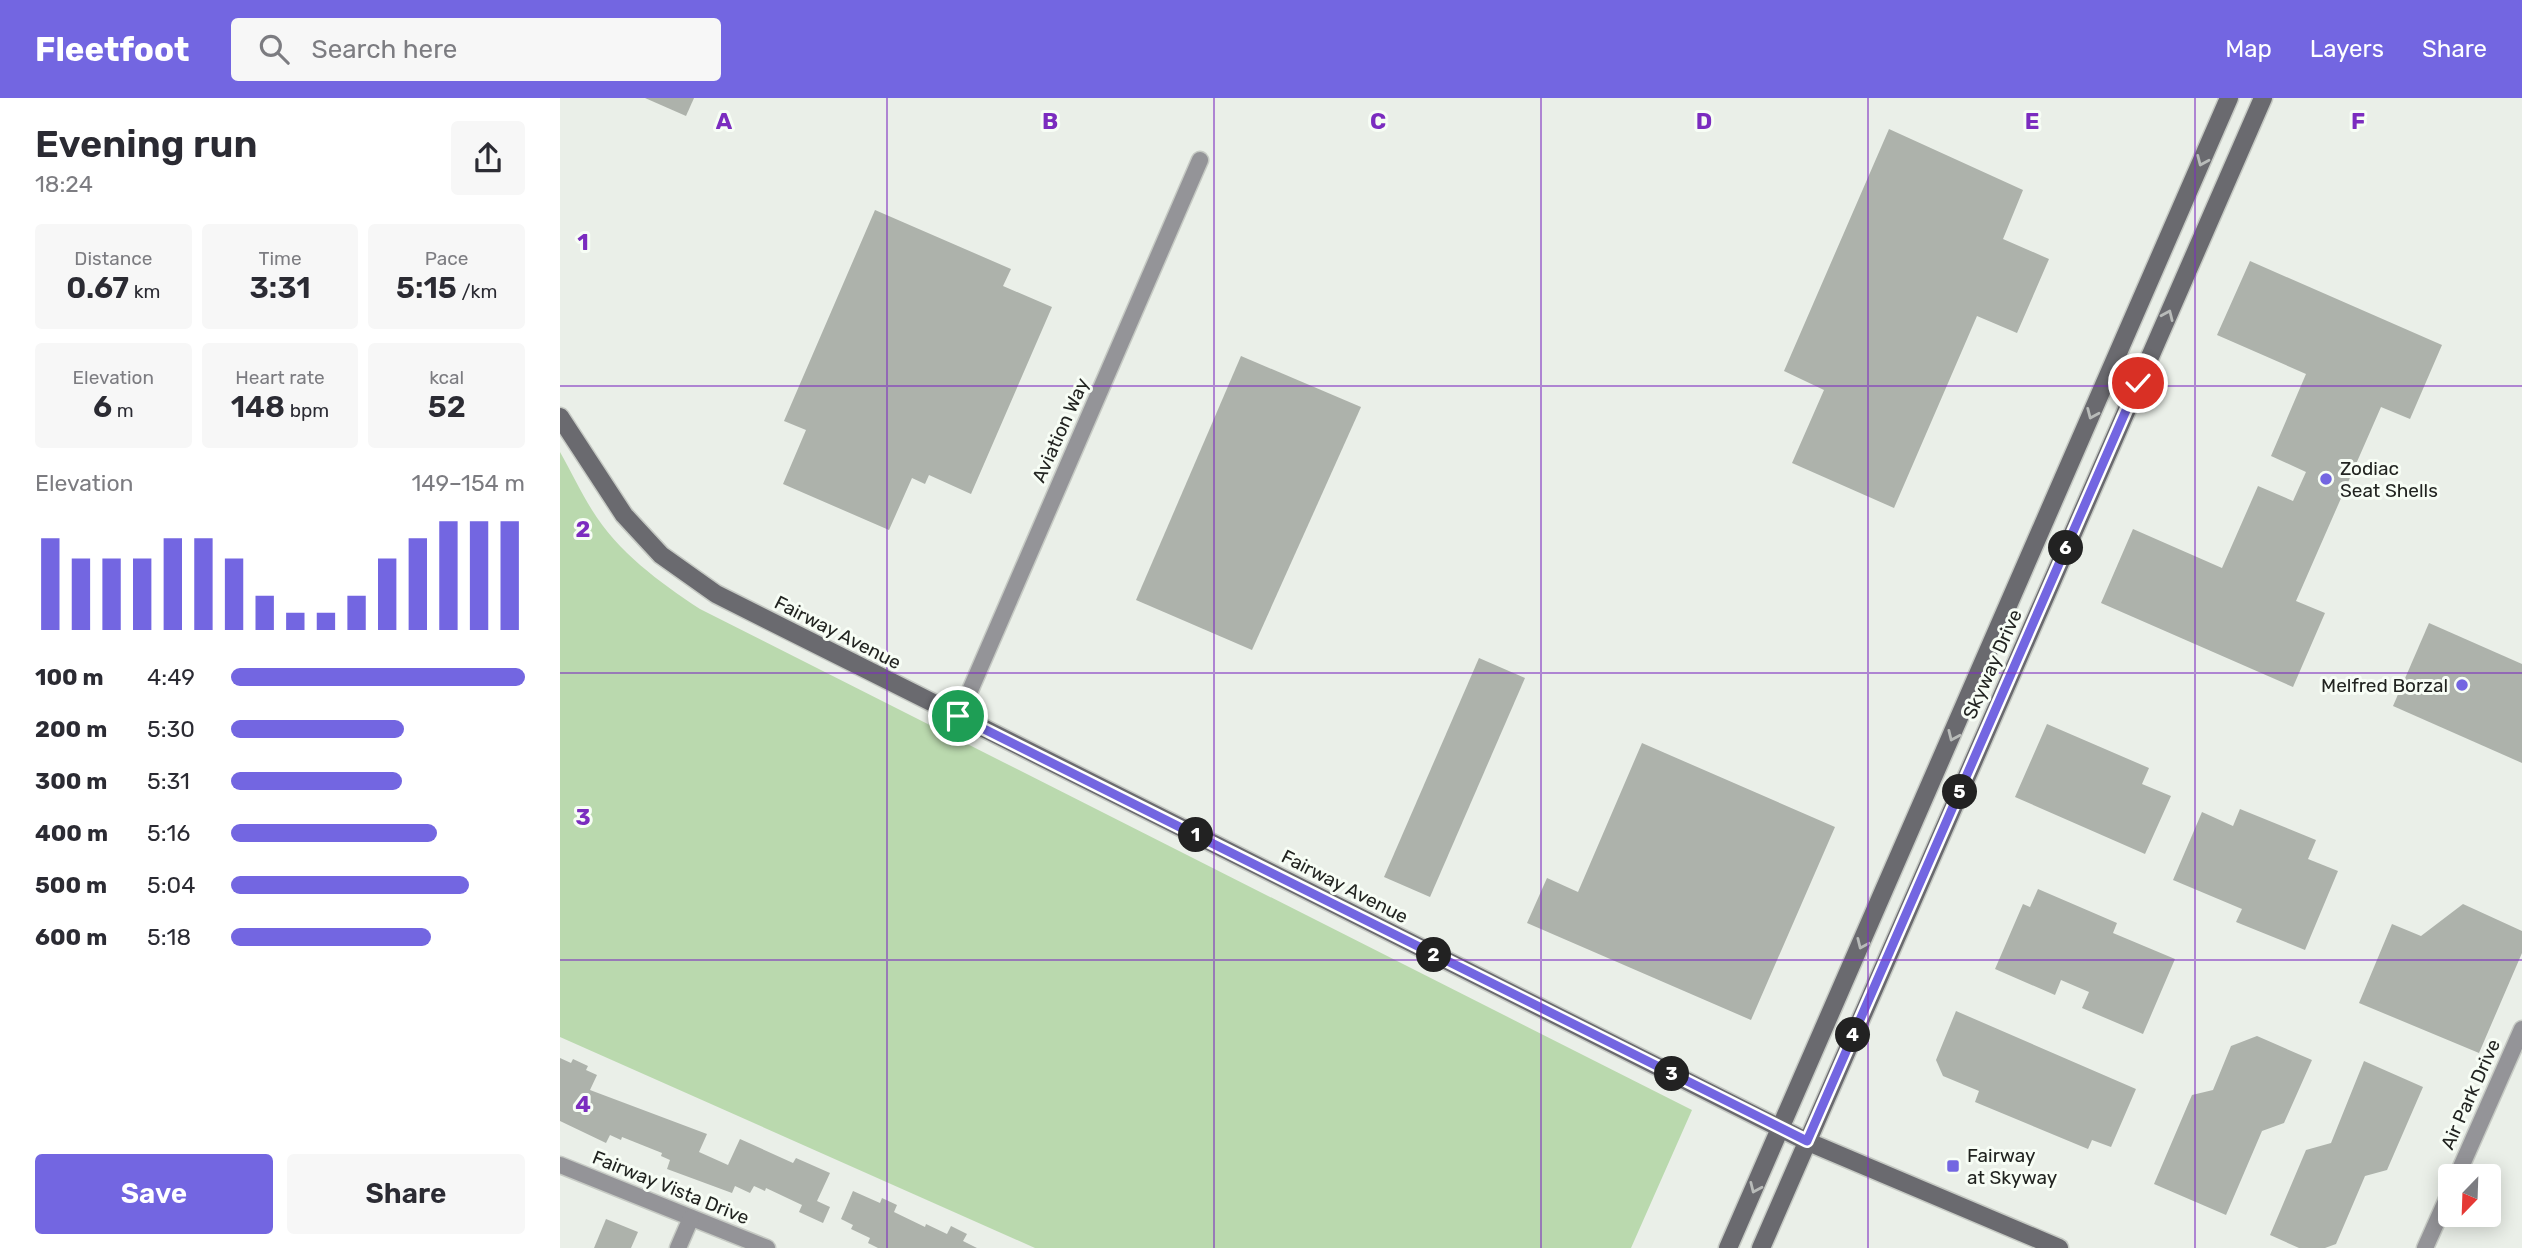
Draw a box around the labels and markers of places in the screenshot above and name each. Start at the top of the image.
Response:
pin [2108,353,2168,413]
place label: Zodiac Seat Shells [2340,457,2438,502]
marker: Zodiac Seat Shells [2318,471,2334,487]
pin: 6 [2048,531,2084,566]
place label: Melfred Borzal [2321,674,2448,697]
marker: Melfred Borzal [2454,677,2470,693]
pin [928,686,988,746]
pin: 5 [1942,774,1978,810]
pin: 1 [1178,818,1214,852]
pin: 2 [1416,938,1452,972]
pin: 4 [1836,1018,1870,1052]
pin: 3 [1654,1056,1690,1091]
place label: Fairway at Skyway [1967,1144,2057,1189]
marker: Fairway at Skyway [1945,1158,1961,1174]

